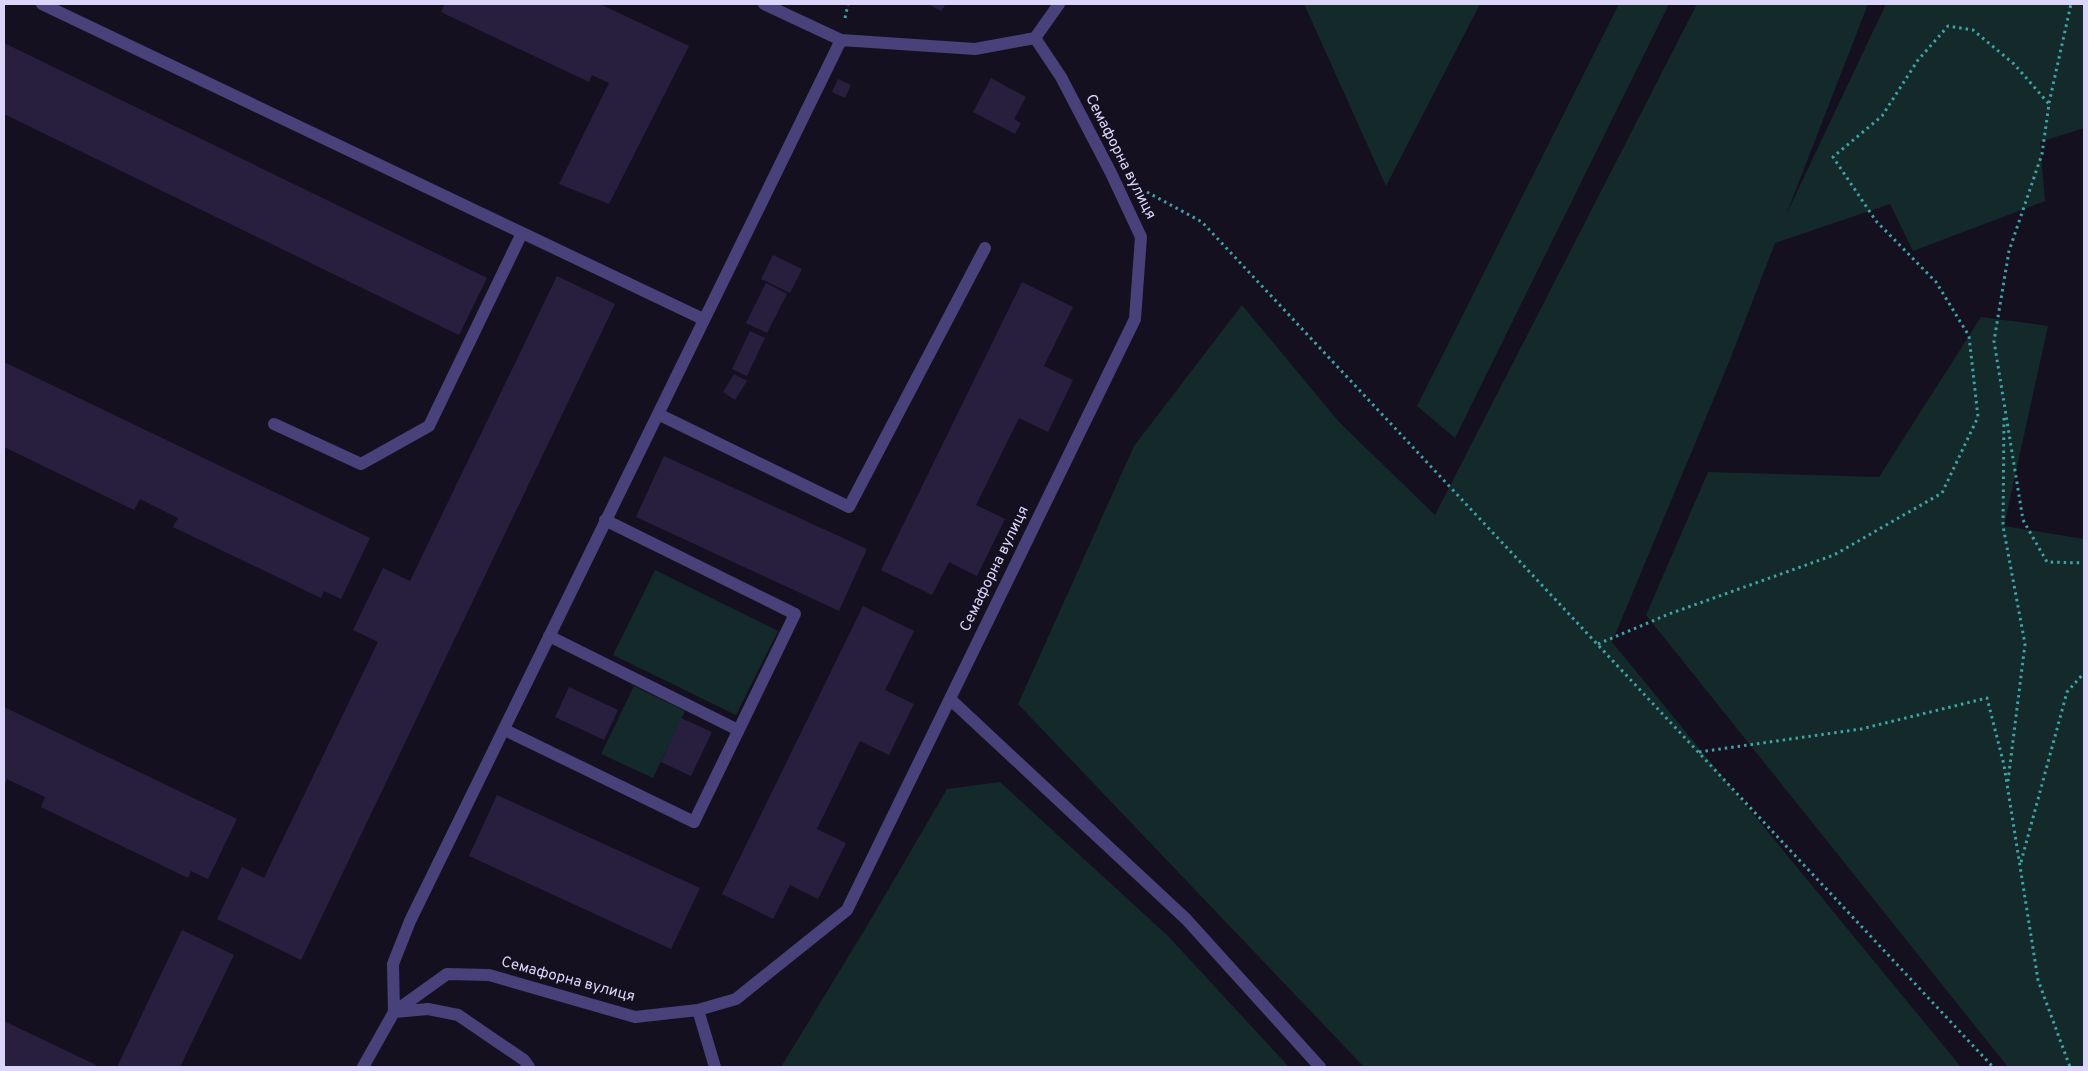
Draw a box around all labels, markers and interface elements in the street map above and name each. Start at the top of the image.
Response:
street label: Семафорна вулиця [1080,91,1160,223]
street label: Семафорна вулиця [956,503,1034,635]
street label: Семафорна вулиця [499,953,637,1007]

